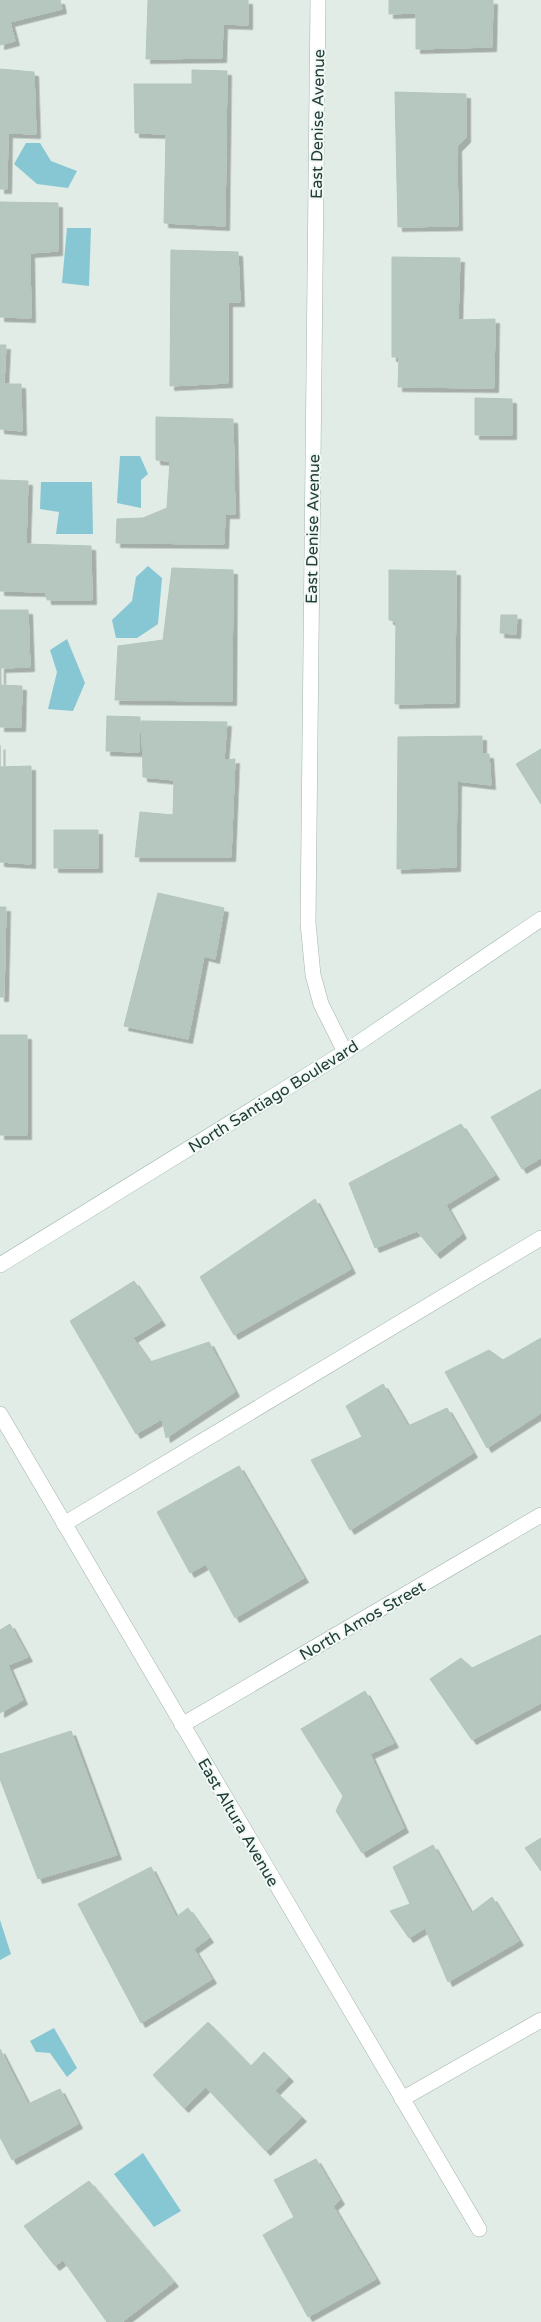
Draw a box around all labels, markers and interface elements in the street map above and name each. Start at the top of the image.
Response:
street label: East Denise Avenue [307,49,329,199]
street label: East Denise Avenue [302,454,324,604]
street label: North Santiago Boulevard [185,1036,362,1157]
street label: North Amos Street [296,1577,429,1665]
street label: East Altura Avenue [193,1755,283,1890]

